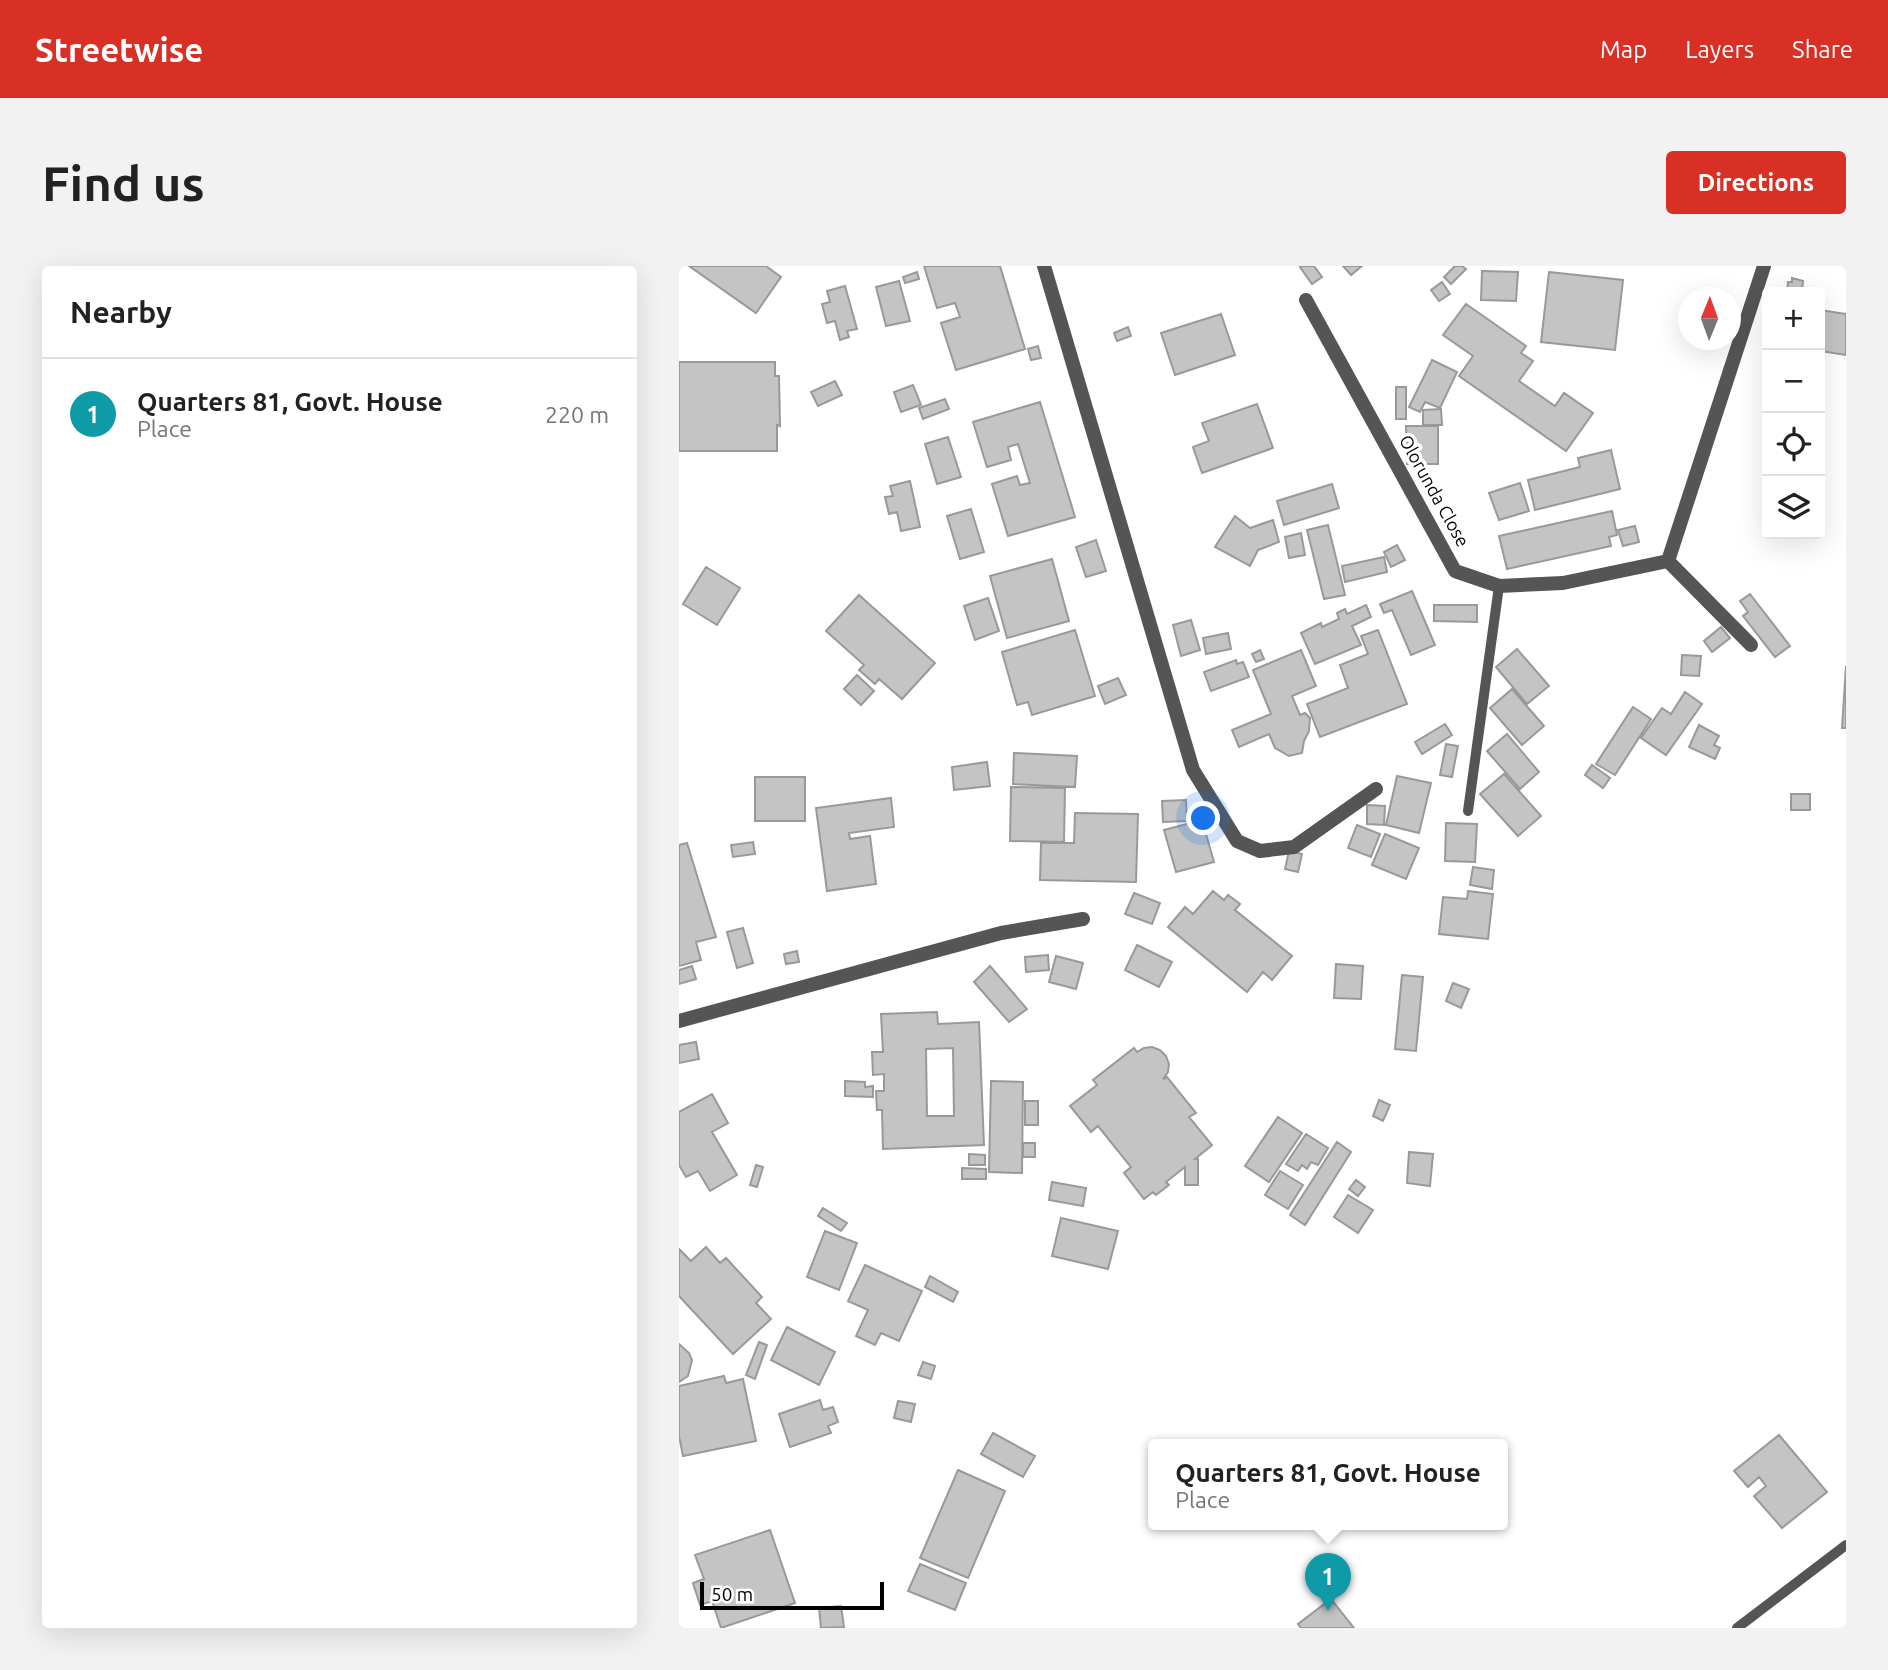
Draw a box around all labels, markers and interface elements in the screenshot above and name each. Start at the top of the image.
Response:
text: Streetwise [35,31,203,68]
text: Map [1600,36,1647,63]
text: Layers [1685,36,1754,63]
text: Share [1792,36,1853,63]
button: Directions [1666,151,1846,214]
text: Find us [42,155,205,210]
north arrow [1678,287,1741,350]
map controls [1762,287,1825,539]
button: + [1762,287,1825,350]
text: Nearby [70,295,172,329]
button: − [1762,350,1825,413]
text: Quarters 81, Govt. House [137,387,443,416]
text: 1 [87,402,99,427]
text: 220 m [545,402,609,427]
button: locate [1762,413,1825,476]
text: Place [137,416,192,441]
street label: Olorunda Close [1396,431,1474,550]
button: layers [1762,476,1825,539]
your location [1186,801,1220,835]
popup [1148,1439,1508,1530]
text: Quarters 81, Govt. House [1175,1458,1481,1487]
text: Place [1175,1487,1230,1512]
pin: 1 [1305,1553,1351,1611]
scale bar [700,1579,884,1611]
text: 50 m [711,1583,753,1605]

